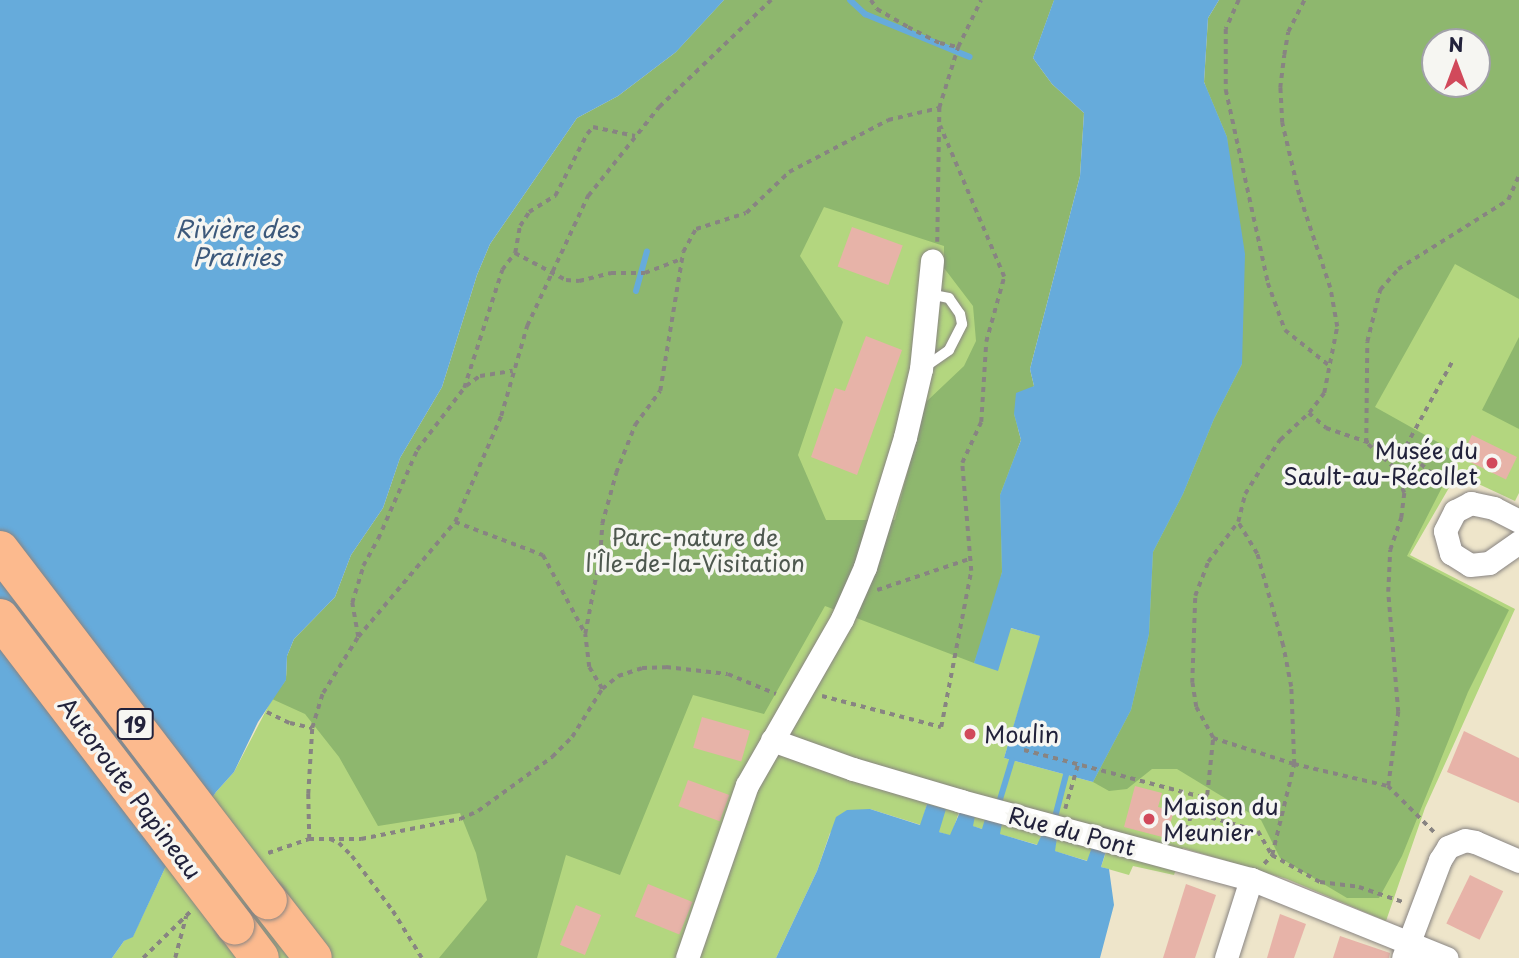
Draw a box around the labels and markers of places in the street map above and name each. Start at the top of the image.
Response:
place label: Musée du Sault-au-Récollet [1284,436,1478,490]
marker: Musée du Sault-au-Récollet [1484,455,1500,471]
place label: Moulin [984,720,1059,748]
marker: Moulin [962,726,978,742]
place label: Maison du Meunier [1163,792,1277,846]
marker: Maison du Meunier [1141,811,1157,827]

